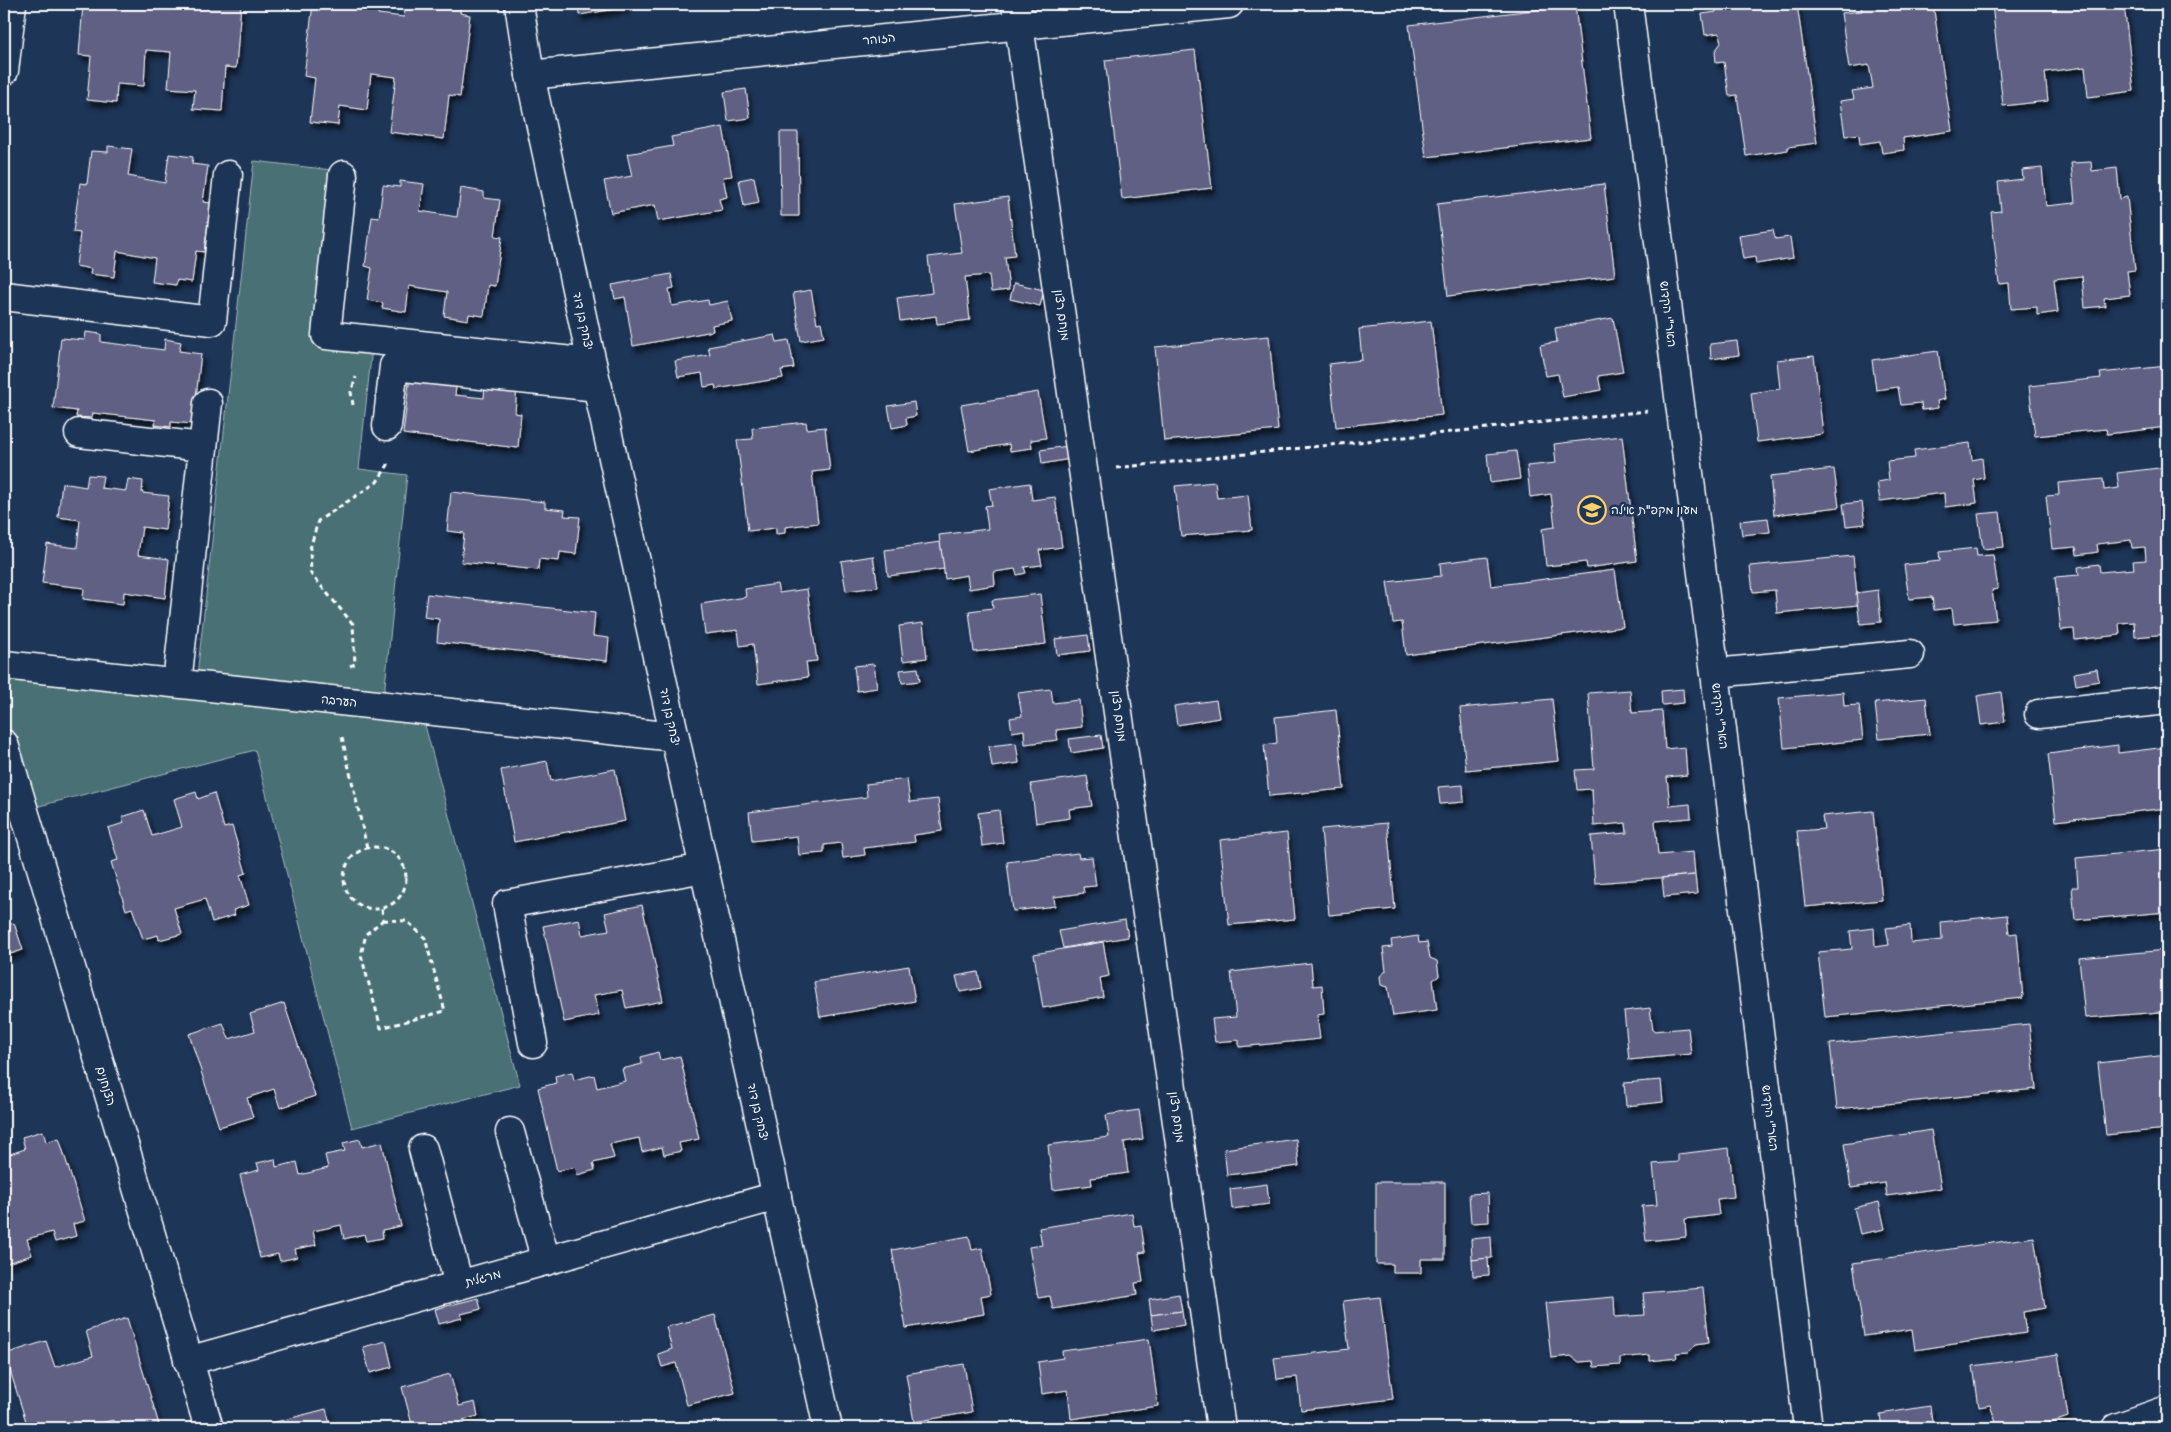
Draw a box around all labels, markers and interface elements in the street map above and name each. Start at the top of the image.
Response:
street label: הזוהר [862,30,896,49]
street label: האר"י הקדוש [1656,280,1679,348]
street label: מנחם רצון [1050,288,1073,342]
street label: יצחק בן דוד [569,291,596,351]
school or university icon: מעון מקפ"ת אילה [1577,495,1607,525]
place label: מעון מקפ"ת אילה [1611,503,1698,518]
street label: האר"י הקדוש [1708,682,1731,750]
street label: יצחק בן דוד [656,687,683,747]
street label: מנחם רצון [1107,689,1130,743]
street label: הערבה [320,692,358,711]
street label: הצנחנים [92,1065,119,1108]
street label: יצחק בן דוד [744,1082,771,1143]
street label: האר"י הקדוש [1758,1084,1781,1152]
street label: מנחם רצון [1165,1090,1188,1144]
street label: מרגלית [463,1267,503,1291]

